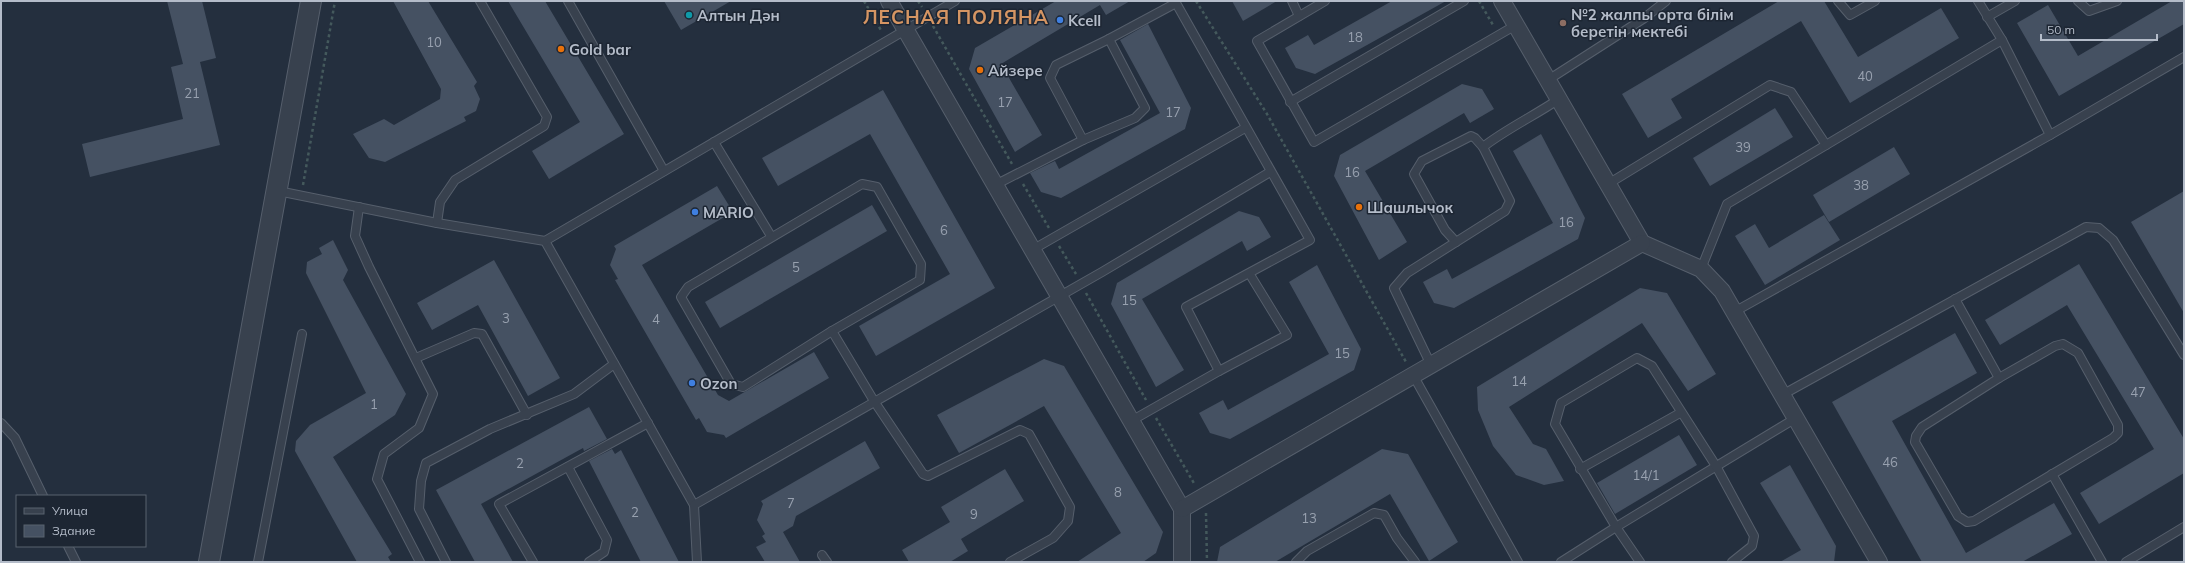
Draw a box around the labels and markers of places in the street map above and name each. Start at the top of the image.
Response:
place label: №2 жалпы орта білім беретін мектебі [1571,5,1734,41]
place label: Алтын Дән [697,6,780,25]
marker: Алтын Дән [684,10,694,20]
place label: Kcell [1068,11,1101,30]
marker: Kcell [1055,15,1065,25]
marker: №2 жалпы орта білім беретін мектебі [1558,18,1568,28]
place label: Gold bar [569,40,631,59]
marker: Gold bar [556,44,566,54]
place label: Айзере [988,61,1043,80]
marker: Айзере [975,65,985,75]
place label: Шашлычок [1367,198,1454,217]
marker: Шашлычок [1354,202,1364,212]
place label: MARIO [703,203,754,222]
marker: MARIO [690,207,700,217]
place label: Ozon [700,374,737,393]
marker: Ozon [687,378,697,388]

